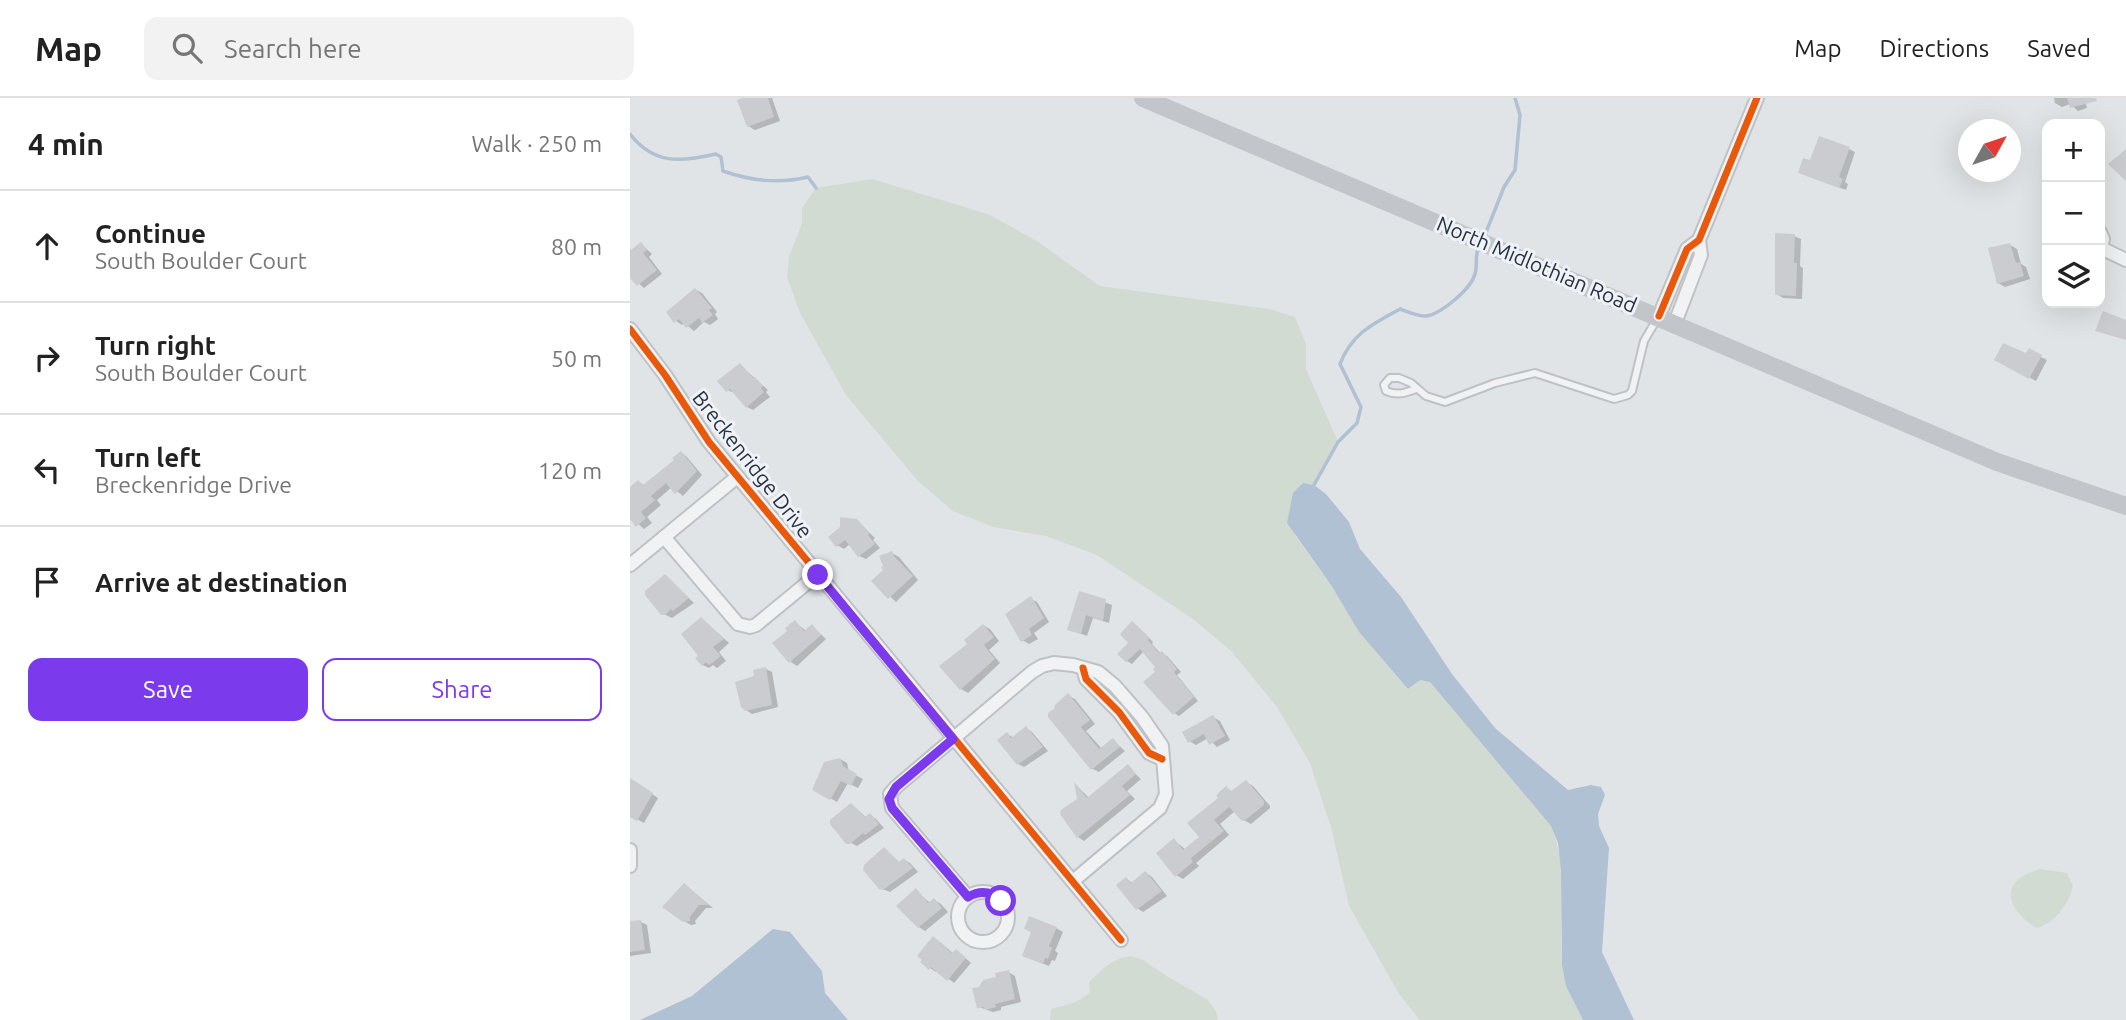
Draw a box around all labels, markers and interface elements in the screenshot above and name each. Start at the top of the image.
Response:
search box [144,17,634,80]
icon: search [168,29,206,67]
text: Map [35,30,102,67]
text: Search here [224,34,362,63]
text: Map [1794,35,1841,62]
text: Directions [1879,35,1989,62]
text: Saved [2027,35,2091,62]
north arrow [1958,119,2021,182]
map controls [2042,119,2105,308]
button: + [2042,119,2105,182]
text: 4 min [28,127,104,161]
text: Walk · 250 m [471,131,602,156]
button: − [2042,182,2105,245]
street label: North Midlothian Road [1433,211,1641,317]
text: Continue [95,219,206,248]
icon: ahead [28,227,66,265]
text: 80 m [551,234,602,259]
button: layers [2042,245,2105,308]
text: South Boulder Court [95,248,307,273]
text: Turn right [95,331,216,360]
icon: right [28,339,66,377]
text: 50 m [551,346,602,371]
text: South Boulder Court [95,360,307,385]
street label: Breckenridge Drive [688,386,818,542]
text: Turn left [95,443,201,472]
icon: left [28,451,66,489]
text: 120 m [538,458,602,483]
text: Breckenridge Drive [95,472,292,497]
route end [802,559,833,590]
icon: arrive [28,563,66,601]
text: Arrive at destination [95,568,348,597]
button: Save [28,658,308,721]
button: Share [322,658,602,721]
route start [985,885,1016,916]

